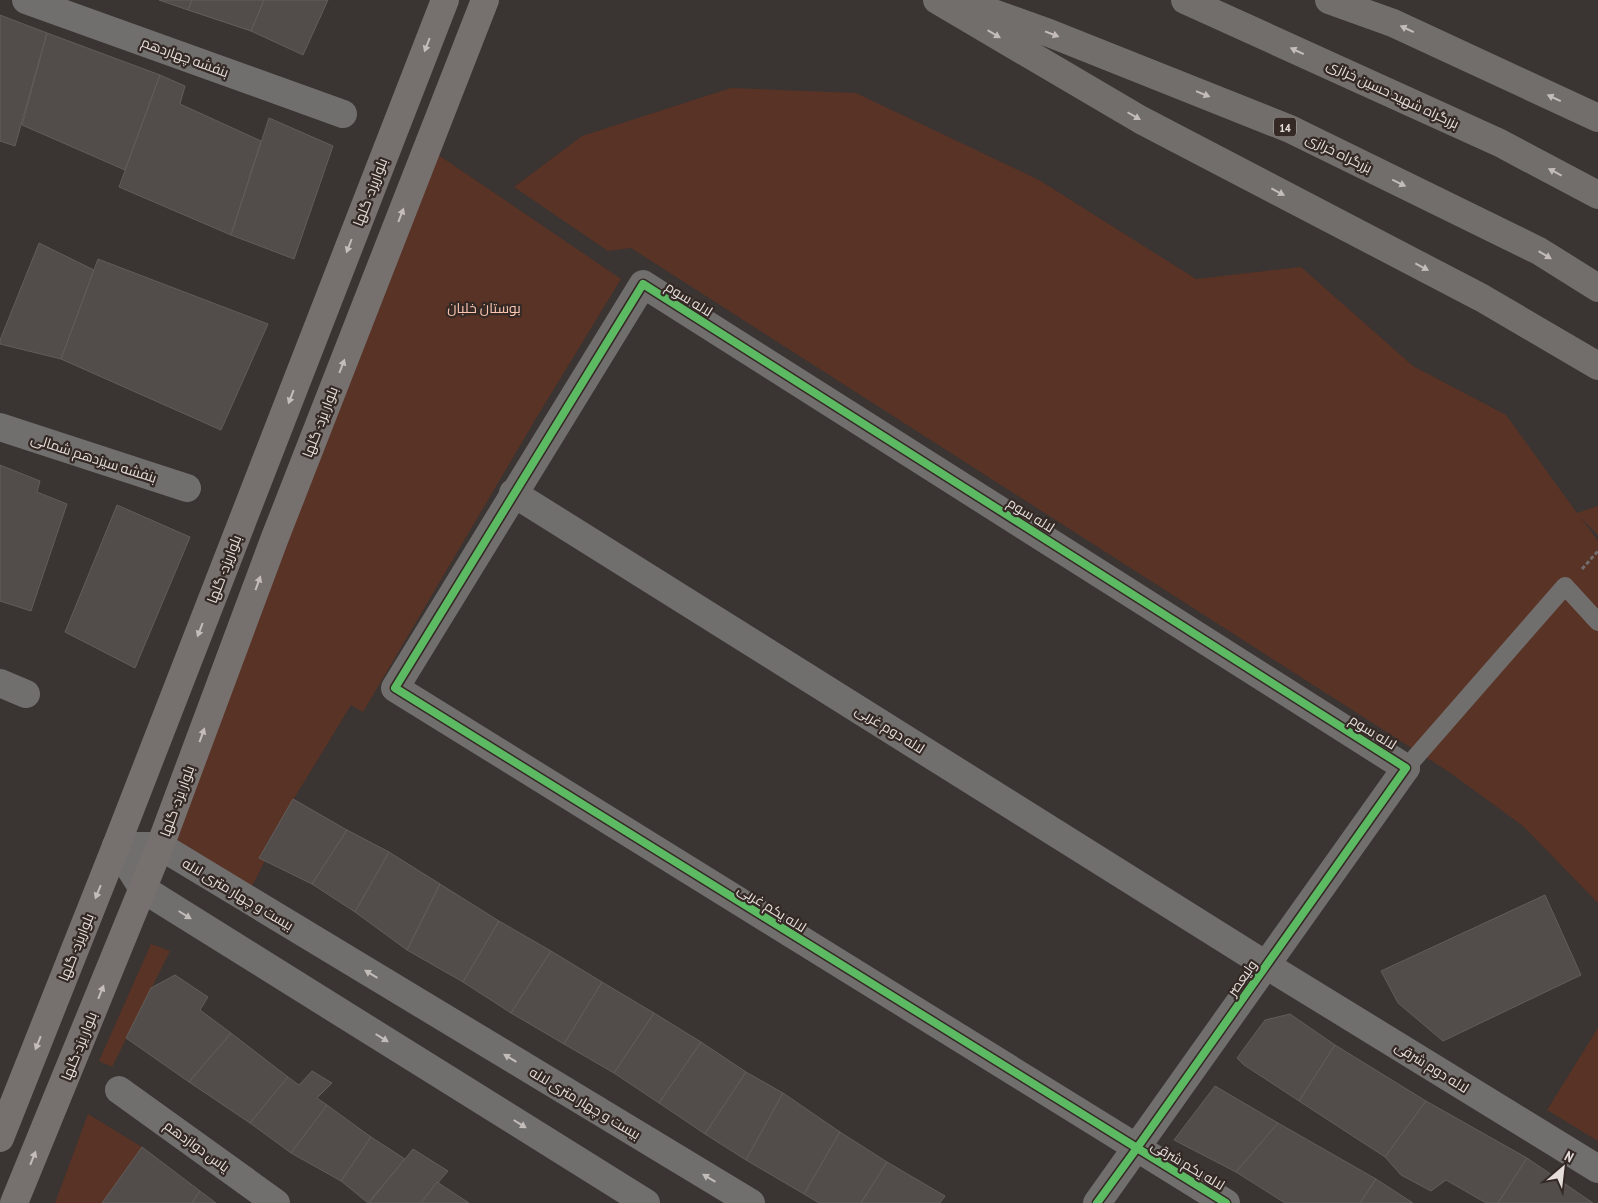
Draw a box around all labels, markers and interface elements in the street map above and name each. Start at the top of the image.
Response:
one-way arrow [1400,25,1414,33]
one-way arrow [988,29,1001,38]
one-way arrow [1045,31,1060,38]
street label: بنفشه چهاردهم [138,33,231,82]
one-way arrow [423,38,431,53]
one-way arrow [1290,46,1304,54]
street label: بزرگراه شهید حسین خرازی [1324,55,1462,133]
one-way arrow [1196,91,1210,99]
one-way arrow [1547,94,1561,102]
one-way arrow [1128,112,1141,121]
road number: 14 [1274,118,1296,136]
street label: بزرگراه خرازی [1303,129,1375,177]
street label: بلواریزد- گلها [349,155,391,229]
one-way arrow [1548,168,1562,176]
one-way arrow [1392,179,1406,187]
one-way arrow [1271,188,1286,196]
one-way arrow [398,207,405,222]
one-way arrow [345,239,353,253]
one-way arrow [1538,251,1551,260]
one-way arrow [1415,263,1430,271]
street label: لاله سوم [661,277,716,321]
park label: بوستان خلبان [447,299,521,317]
one-way arrow [338,358,346,373]
street label: بلوار یزد- گلها [298,384,342,460]
one-way arrow [286,390,294,404]
street label: بنفشه سیزدهم شمالی [28,429,159,488]
street label: لاله سوم [1003,493,1058,537]
street label: بلواریزد- گلها [203,532,245,606]
one-way arrow [255,575,262,590]
one-way arrow [196,623,204,638]
street label: لاله دوم غربی [851,701,928,758]
street label: لاله سوم [1345,710,1400,754]
one-way arrow [198,727,206,742]
street label: بلوار یزد- گلها [156,763,198,839]
street label: بیست و چهار متری لاله [179,854,297,935]
street label: لاله یکم غربی [734,880,810,937]
one-way arrow [94,884,101,899]
street label: بلواریزد- گلها [54,910,98,984]
one-way arrow [178,910,191,919]
street label: ولیعصر [1223,956,1261,1000]
one-way arrow [365,969,378,978]
one-way arrow [98,984,105,999]
street label: بلوار یزد-گلها [57,1009,101,1083]
one-way arrow [375,1033,389,1043]
one-way arrow [34,1035,41,1050]
street label: لاله دوم شرقی [1391,1037,1472,1098]
one-way arrow [504,1053,517,1062]
street label: بیست و چهار متری لاله [526,1063,644,1144]
street label: یاس دوازدهم [160,1116,234,1177]
one-way arrow [513,1119,526,1129]
street label: لاله یکم شرقی [1147,1136,1228,1195]
north arrow [1538,1143,1588,1193]
text: N [1562,1147,1577,1166]
one-way arrow [29,1151,37,1165]
one-way arrow [703,1173,716,1182]

